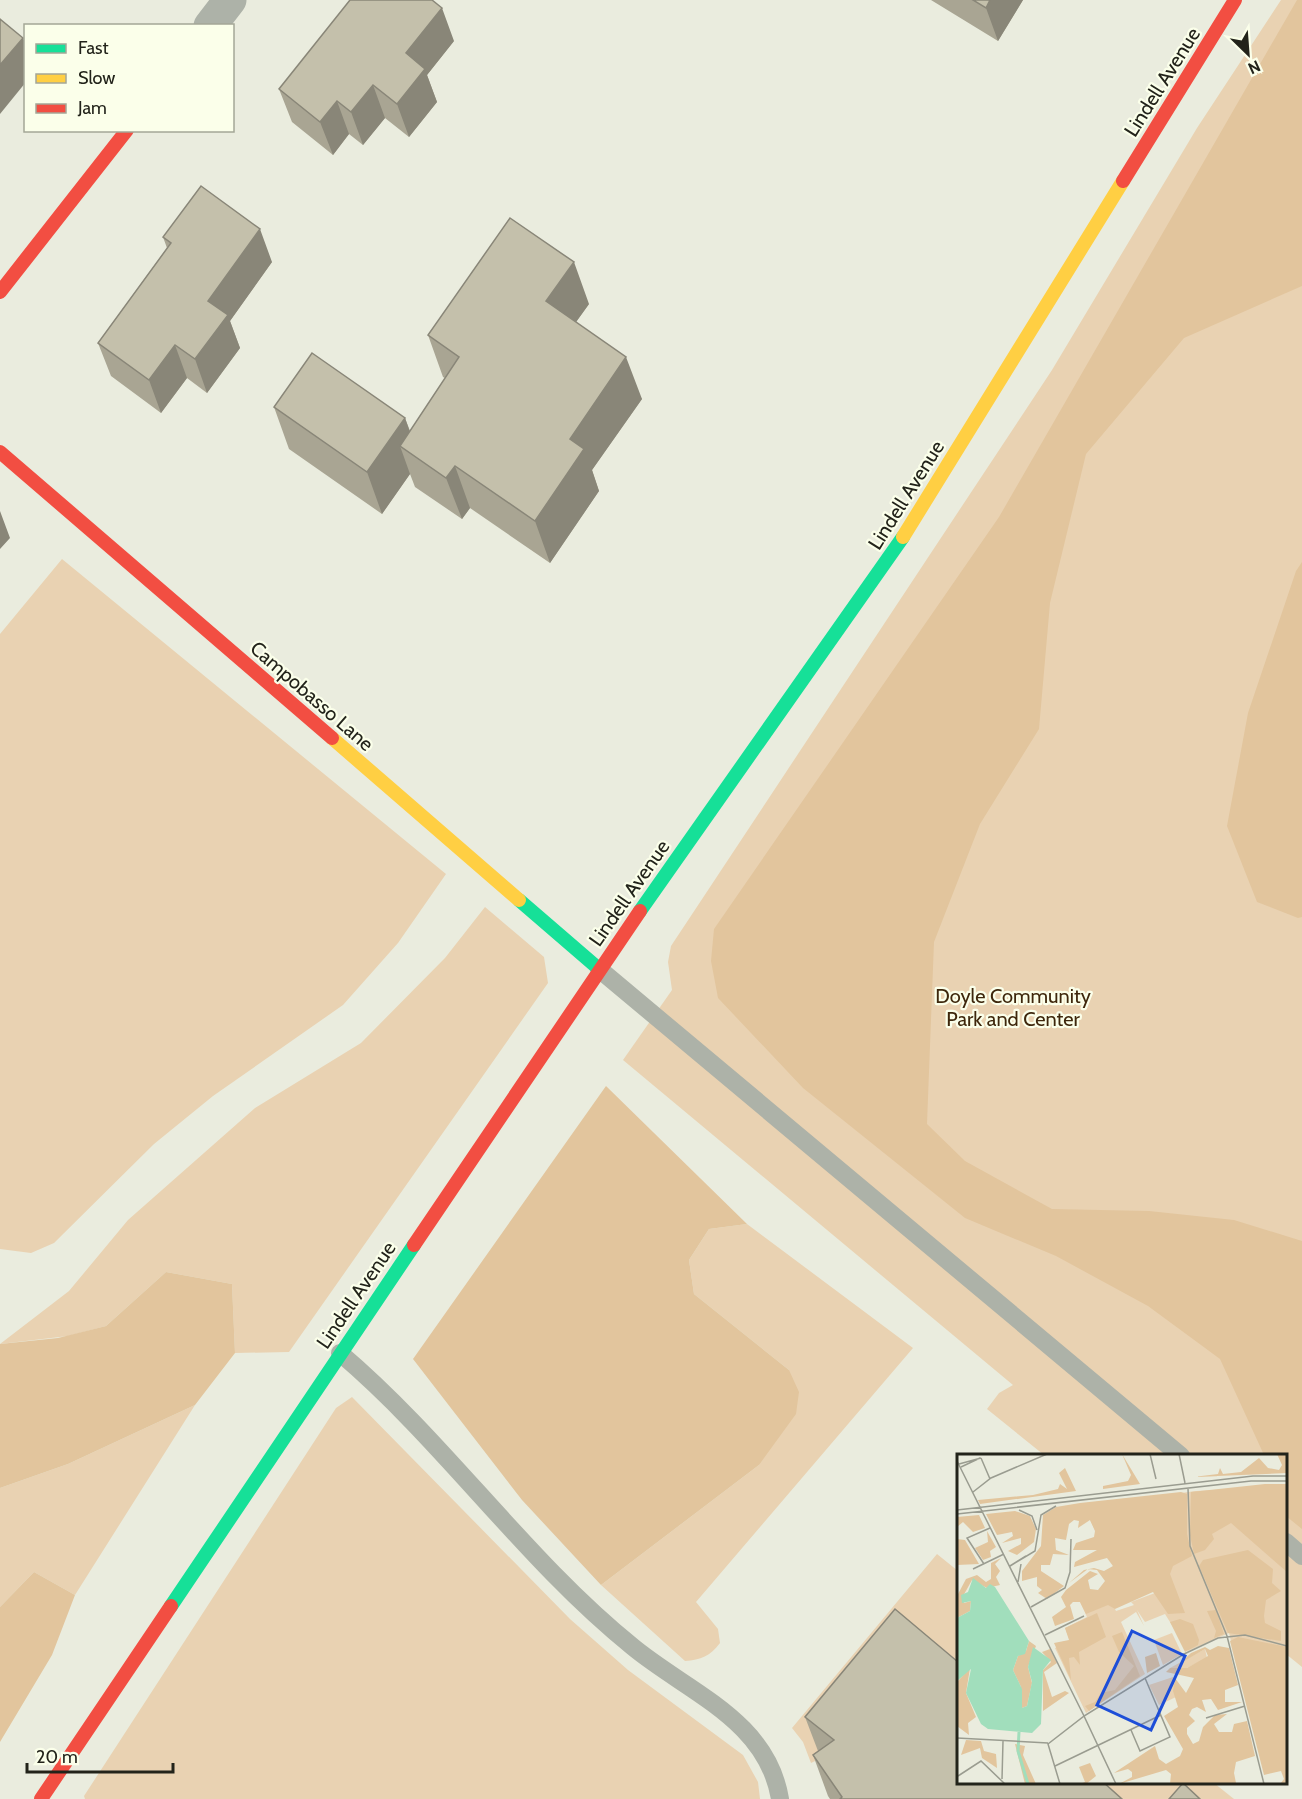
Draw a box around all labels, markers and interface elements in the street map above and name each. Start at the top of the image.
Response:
street label: Lindell Avenue [1119,23,1205,141]
legend [24,24,234,132]
north arrow [1218,24,1278,84]
text: Fast [78,37,109,59]
text: N [1245,56,1263,78]
text: Slow [78,67,115,89]
text: Jam [77,97,107,119]
street label: Lindell Avenue [863,436,949,554]
street label: Campobasso Lane [245,636,379,756]
street label: Lindell Avenue [584,835,674,951]
park label: Doyle Community Park and Center [935,984,1091,1031]
street label: Lindell Avenue [311,1237,401,1353]
inset map [957,1454,1287,1784]
scale bar [27,1736,172,1774]
text: 20 m [36,1746,78,1768]

